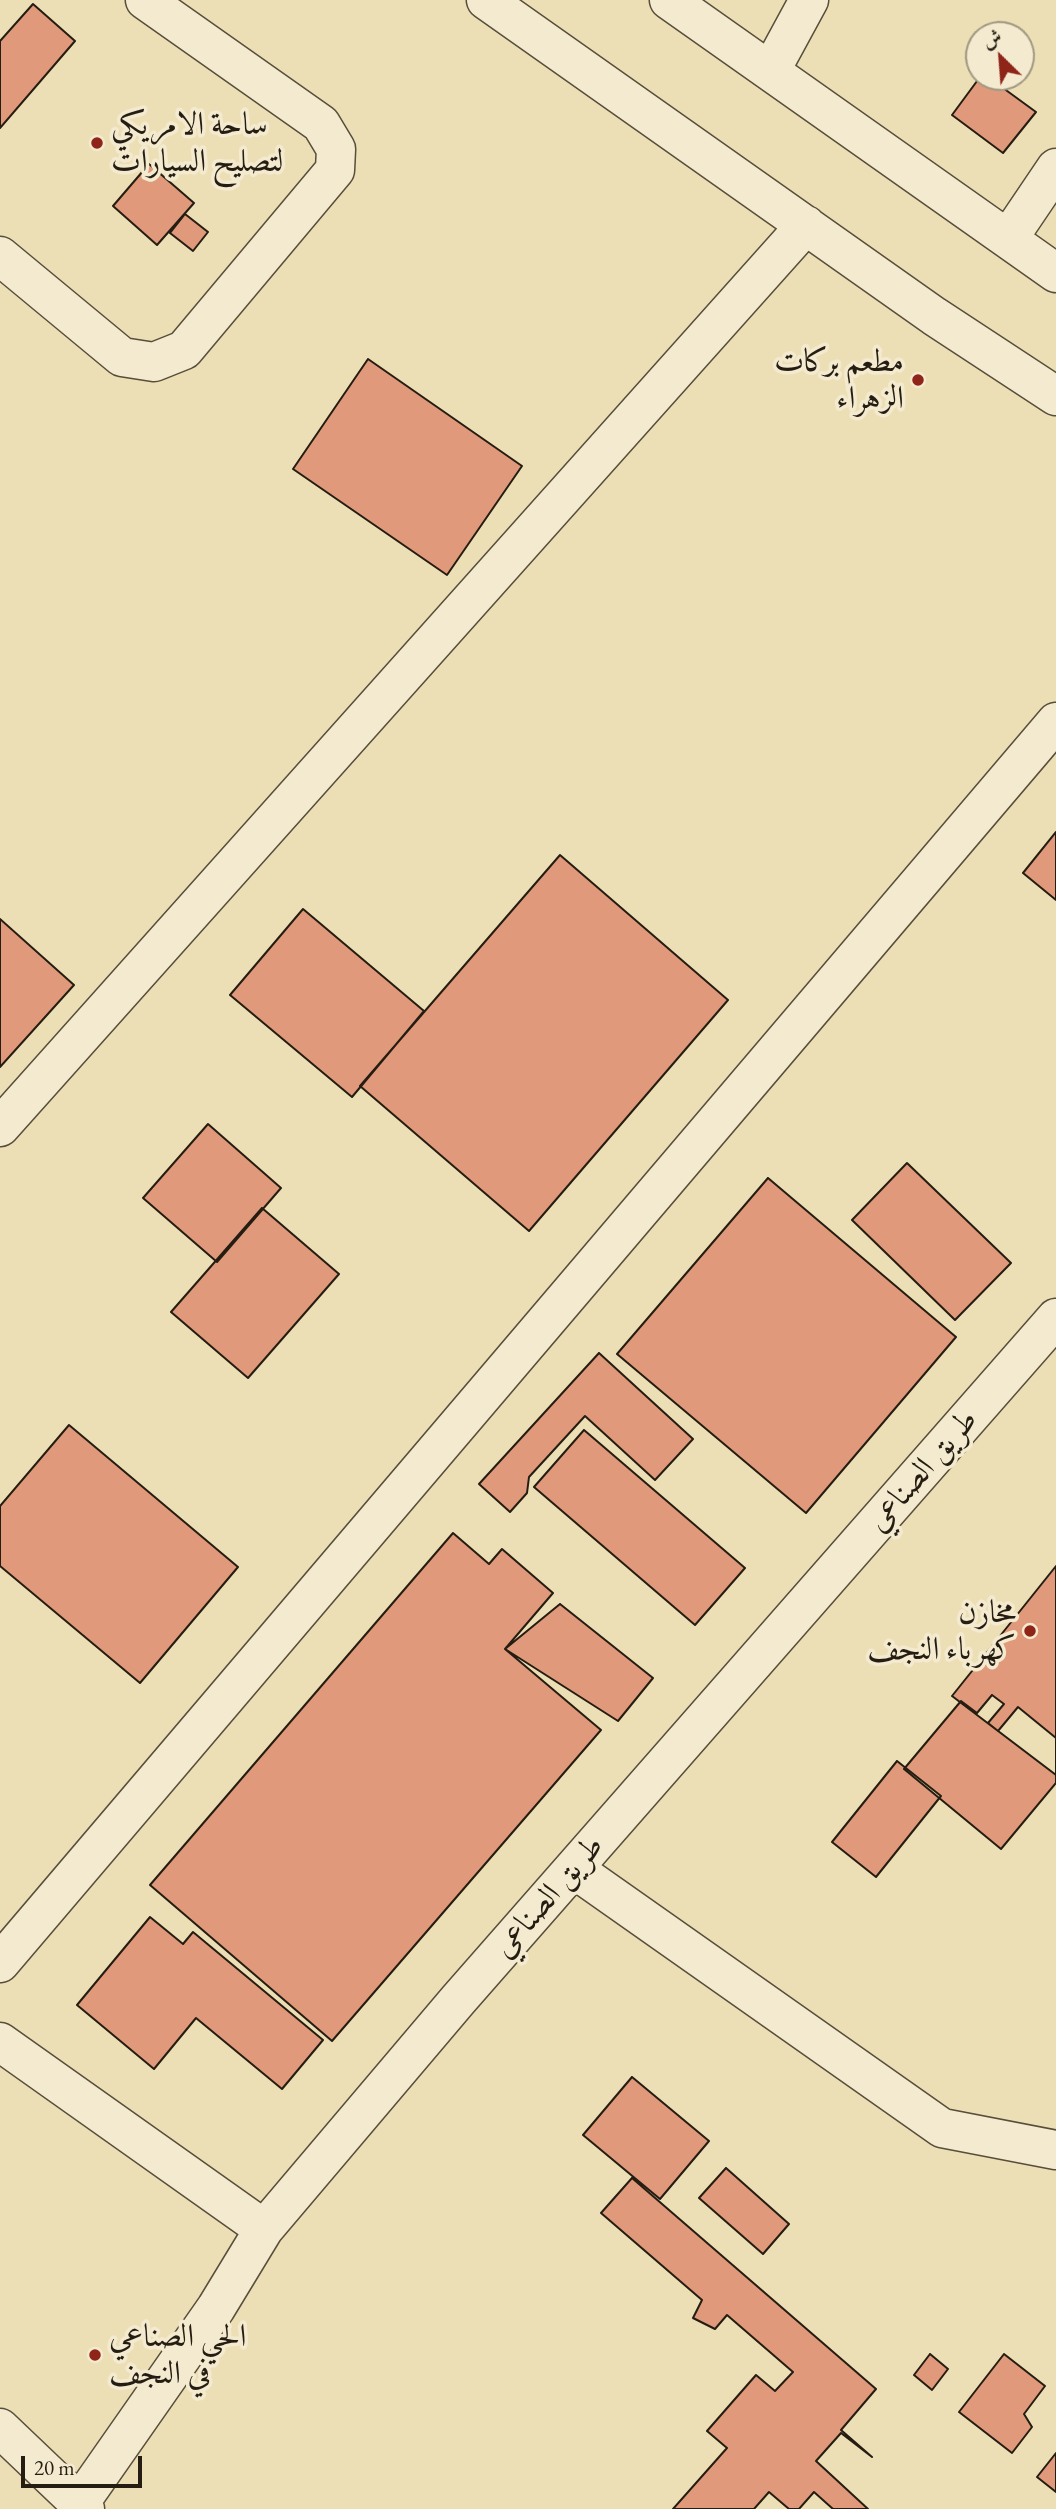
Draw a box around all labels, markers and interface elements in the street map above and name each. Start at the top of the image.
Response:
north arrow [965,21,1035,91]
text: ش [978,23,1006,54]
place label: ساحة الامريكي لتصليح السيارات [111,106,284,181]
marker: ساحة الامريكي لتصليح السيارات [89,135,105,151]
place label: مطعم بركات الزهراء [774,343,904,418]
marker: مطعم بركات الزهراء [910,372,926,388]
street label: طريق الصناعي [859,1402,987,1540]
place label: مخازن كهرباء النجف [867,1594,1016,1669]
marker: مخازن كهرباء النجف [1022,1623,1038,1639]
street label: طريق الصناعي [485,1828,613,1966]
place label: الحي الصناعي في النجف [109,2318,246,2393]
marker: الحي الصناعي في النجف [87,2347,103,2363]
scale bar [24,2442,145,2486]
text: 20 m [34,2454,75,2481]

